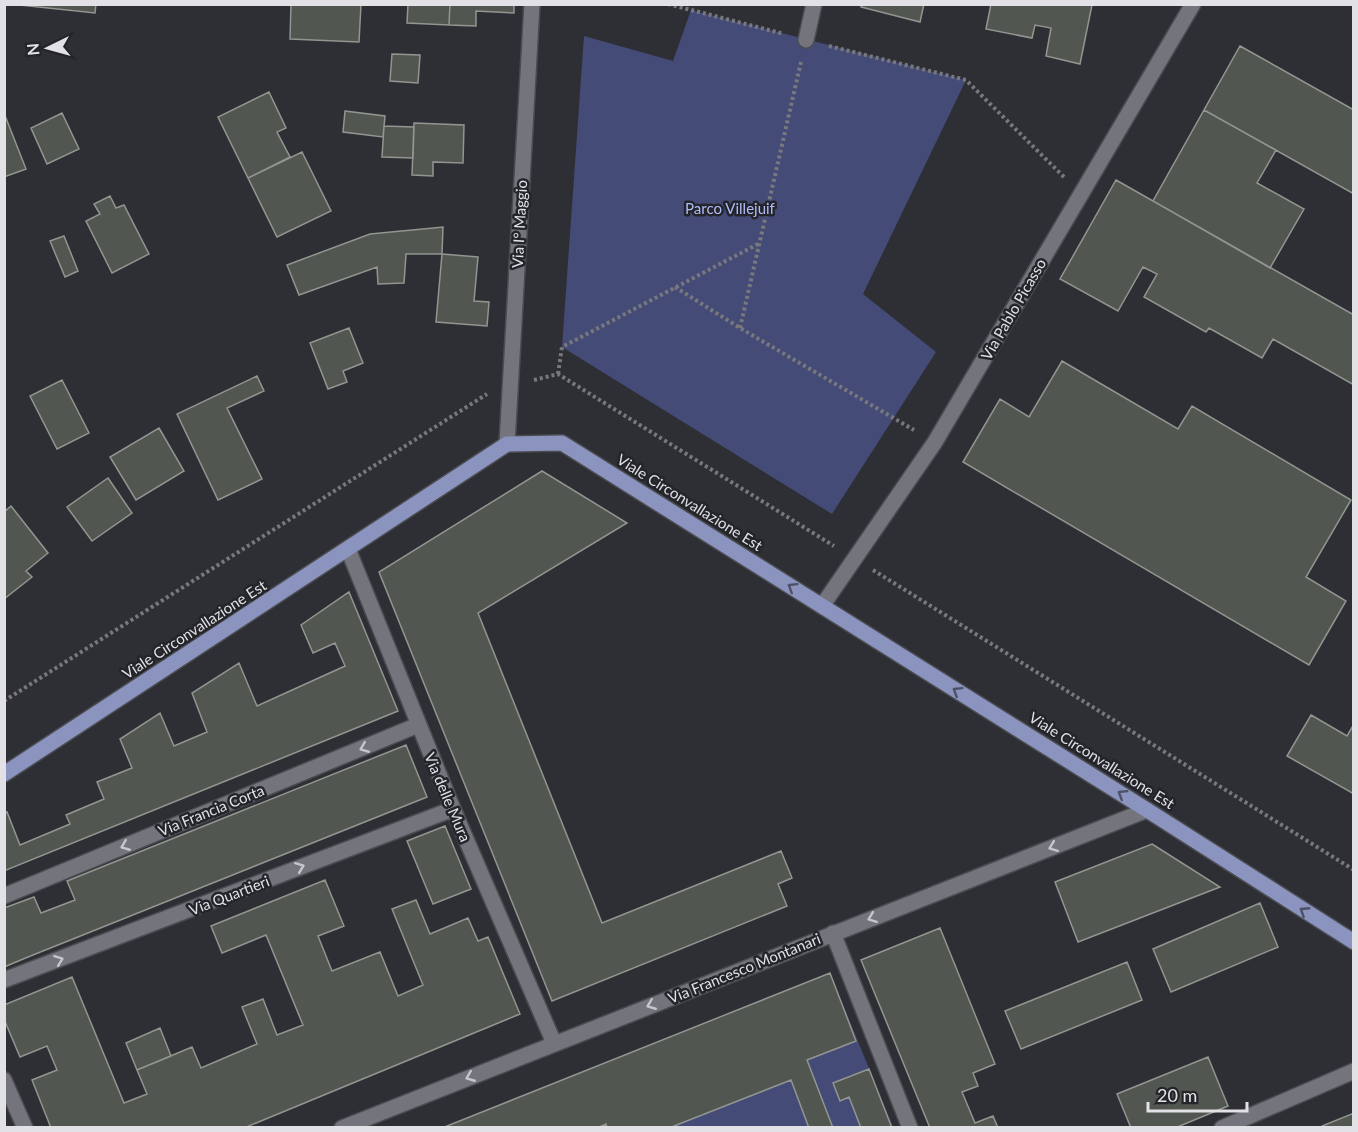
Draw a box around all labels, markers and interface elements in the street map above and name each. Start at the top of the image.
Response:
north arrow [18,18,78,78]
text: N [23,42,43,56]
street label: Via I° Maggio [508,180,530,268]
park label: Parco Villejuif [685,199,776,217]
street label: Via Pablo Picasso [977,255,1049,363]
street label: Viale Circonvallazione Est [614,450,767,554]
street label: Viale Circonvallazione Est [119,575,270,682]
one-way arrow [788,582,798,594]
one-way arrow [953,686,963,698]
street label: Viale Circonvallazione Est [1026,708,1179,812]
one-way arrow [359,741,370,753]
street label: Via delle Mura [421,750,475,844]
street label: Via Francia Corta [155,781,267,839]
one-way arrow [1118,790,1128,802]
one-way arrow [121,839,132,851]
one-way arrow [1048,839,1059,852]
one-way arrow [294,862,305,875]
street label: Via Quartieri [186,871,272,919]
one-way arrow [1300,906,1310,918]
one-way arrow [867,911,878,923]
street label: Via Francesco Montanari [665,929,823,1007]
one-way arrow [53,954,64,967]
one-way arrow [646,998,657,1010]
one-way arrow [465,1070,476,1082]
scale bar [1148,1075,1247,1113]
text: 20 m [1157,1084,1197,1106]

